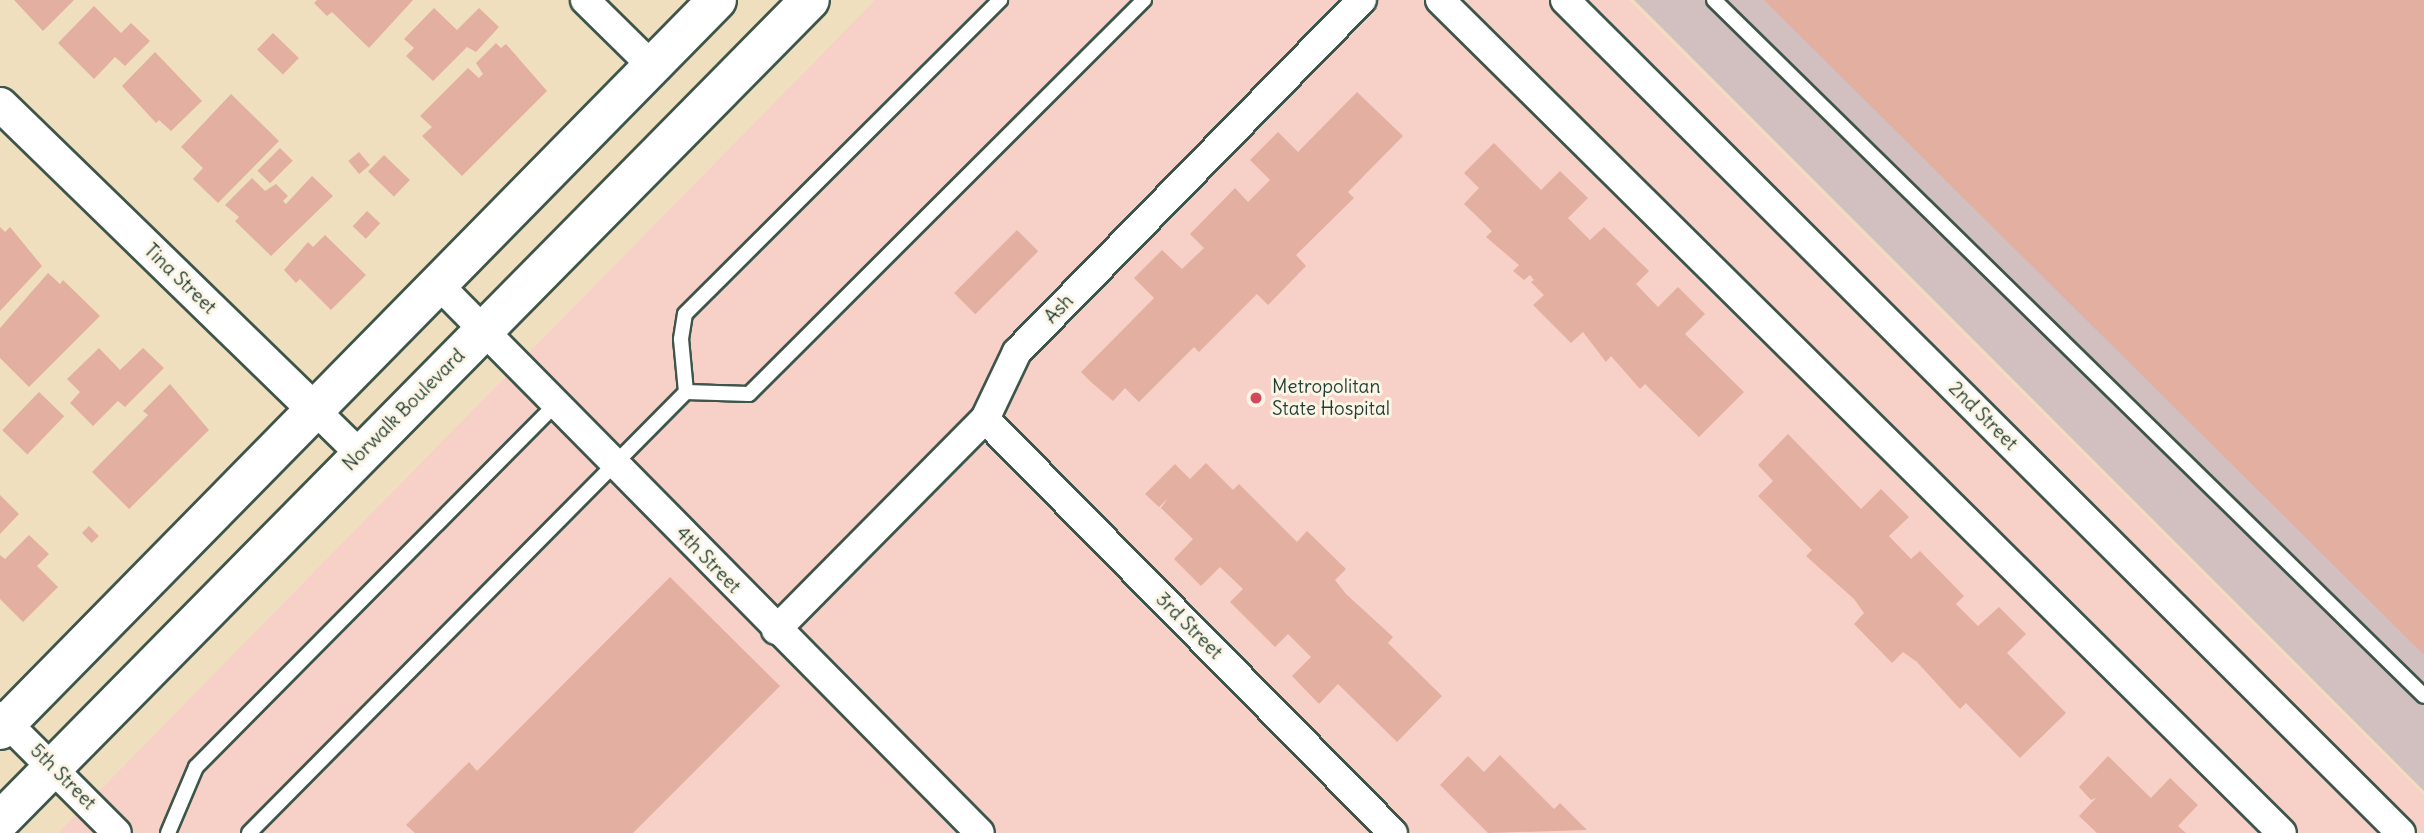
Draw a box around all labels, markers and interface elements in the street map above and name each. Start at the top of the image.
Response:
street label: Tina Street [139,239,221,319]
street label: Ash [1040,290,1078,328]
street label: Norwalk Boulevard [338,344,470,476]
place label: Metropolitan State Hospital [1272,376,1390,420]
street label: 2nd Street [1944,377,2022,455]
marker: Metropolitan State Hospital [1246,388,1266,408]
street label: 4th Street [671,522,745,598]
street label: 3rd Street [1151,588,1227,664]
street label: 5th Street [25,739,101,815]

